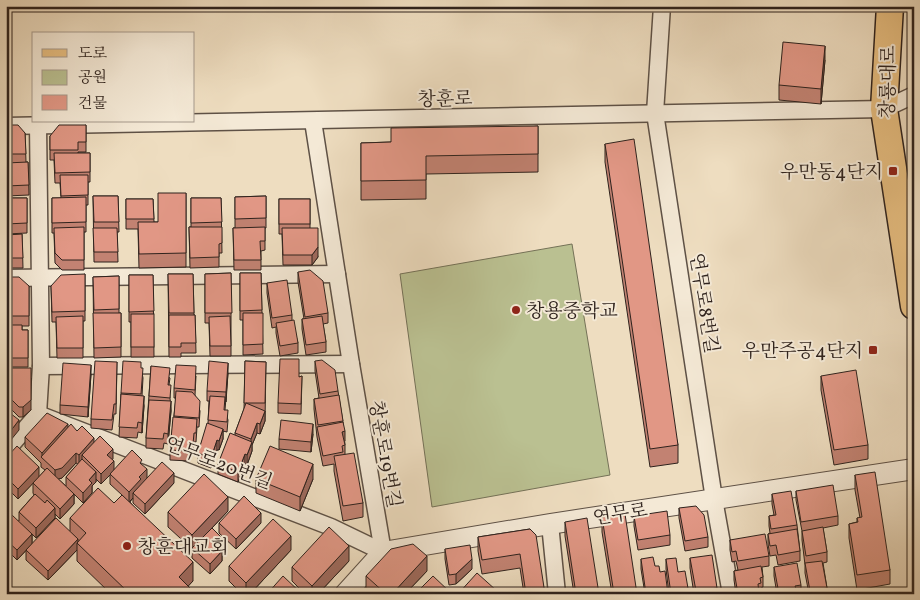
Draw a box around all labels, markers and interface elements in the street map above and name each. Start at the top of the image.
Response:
legend [32,32,195,122]
text: 도로 [78,44,107,65]
street label: 창룡대로 [875,45,903,119]
text: 공원 [78,68,107,89]
street label: 창훈로 [417,87,473,113]
text: 건물 [78,94,107,115]
place label: 우만동4단지 [780,160,883,186]
marker: 우만동4단지 [887,165,899,177]
street label: 연무로8번길 [682,251,724,355]
place label: 창용중학교 [526,299,618,325]
marker: 창용중학교 [510,304,522,316]
place label: 우만주공4단지 [742,339,863,365]
marker: 우만주공4단지 [867,344,879,356]
street label: 창훈로19번길 [362,398,406,510]
street label: 연무로20번길 [161,431,276,496]
street label: 연무로 [591,498,650,532]
place label: 창훈대교회 [137,535,229,561]
marker: 창훈대교회 [121,540,133,552]

